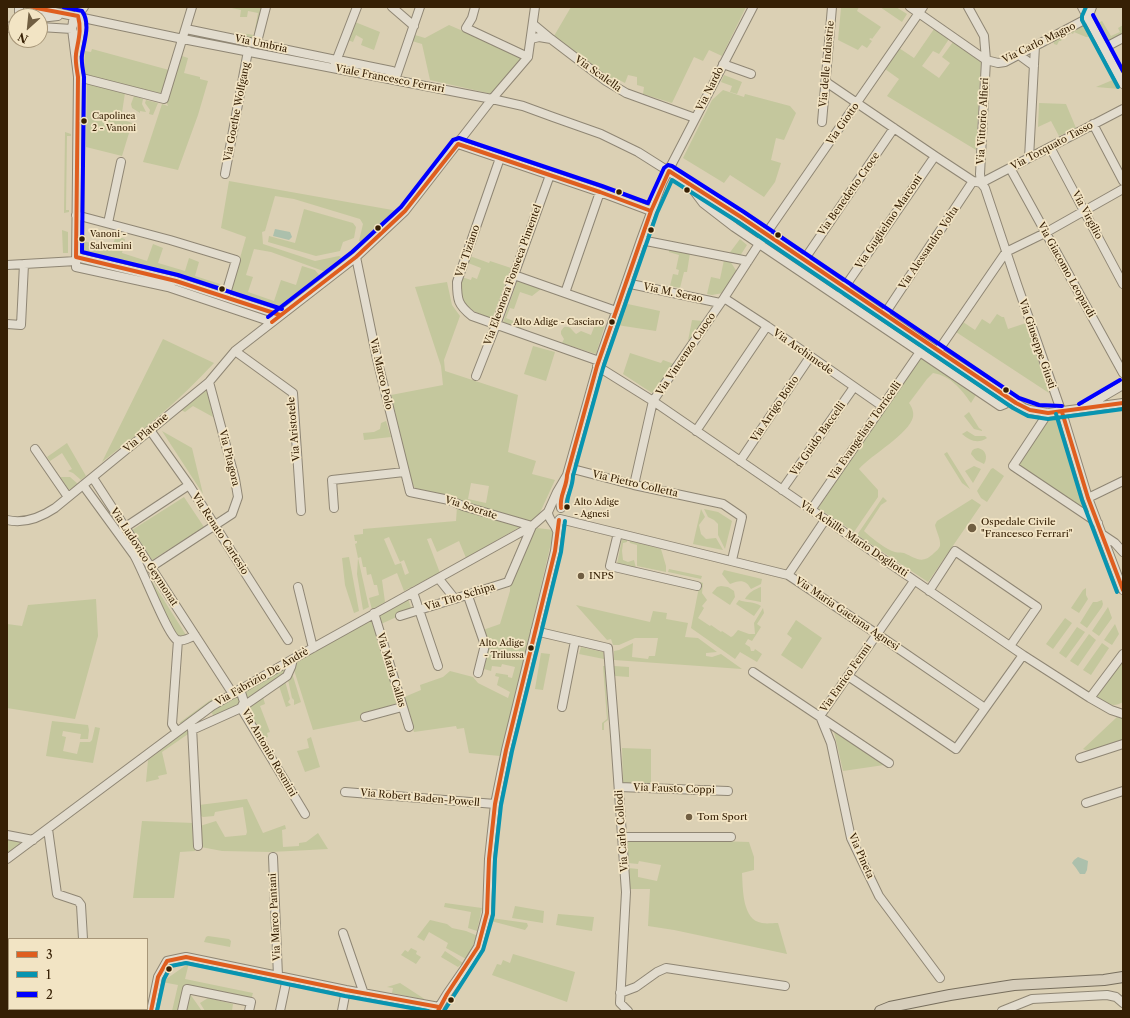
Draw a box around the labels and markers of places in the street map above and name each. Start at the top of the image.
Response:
place label: Capolinea 2 - Vanoni [92,111,136,132]
marker: Capolinea 2 - Vanoni [79,116,89,126]
unlabelled marker [682,185,692,195]
unlabelled marker [614,187,624,197]
unlabelled marker [373,223,383,233]
unlabelled marker [646,225,656,235]
place label: Vanoni - Salvemini [90,229,132,250]
unlabelled marker [773,230,783,240]
marker: Vanoni - Salvemini [77,234,87,244]
unlabelled marker [217,284,227,294]
place label: Alto Adige - Casciaro [513,317,604,327]
marker: Alto Adige - Casciaro [607,317,617,327]
unlabelled marker [1001,385,1011,395]
place label: Alto Adige - Agnesi [574,497,619,518]
marker: Alto Adige - Agnesi [562,502,572,512]
place label: Ospedale Civile "Francesco Ferrari" [981,516,1072,540]
marker: Ospedale Civile "Francesco Ferrari" [966,522,978,534]
place label: INPS [589,570,614,582]
marker: INPS [576,571,586,581]
place label: Alto Adige - Trilussa [479,638,524,659]
marker: Alto Adige - Trilussa [526,643,536,653]
place label: Tom Sport [697,811,748,823]
marker: Tom Sport [684,812,694,822]
unlabelled marker [164,964,174,974]
unlabelled marker [446,995,456,1005]

